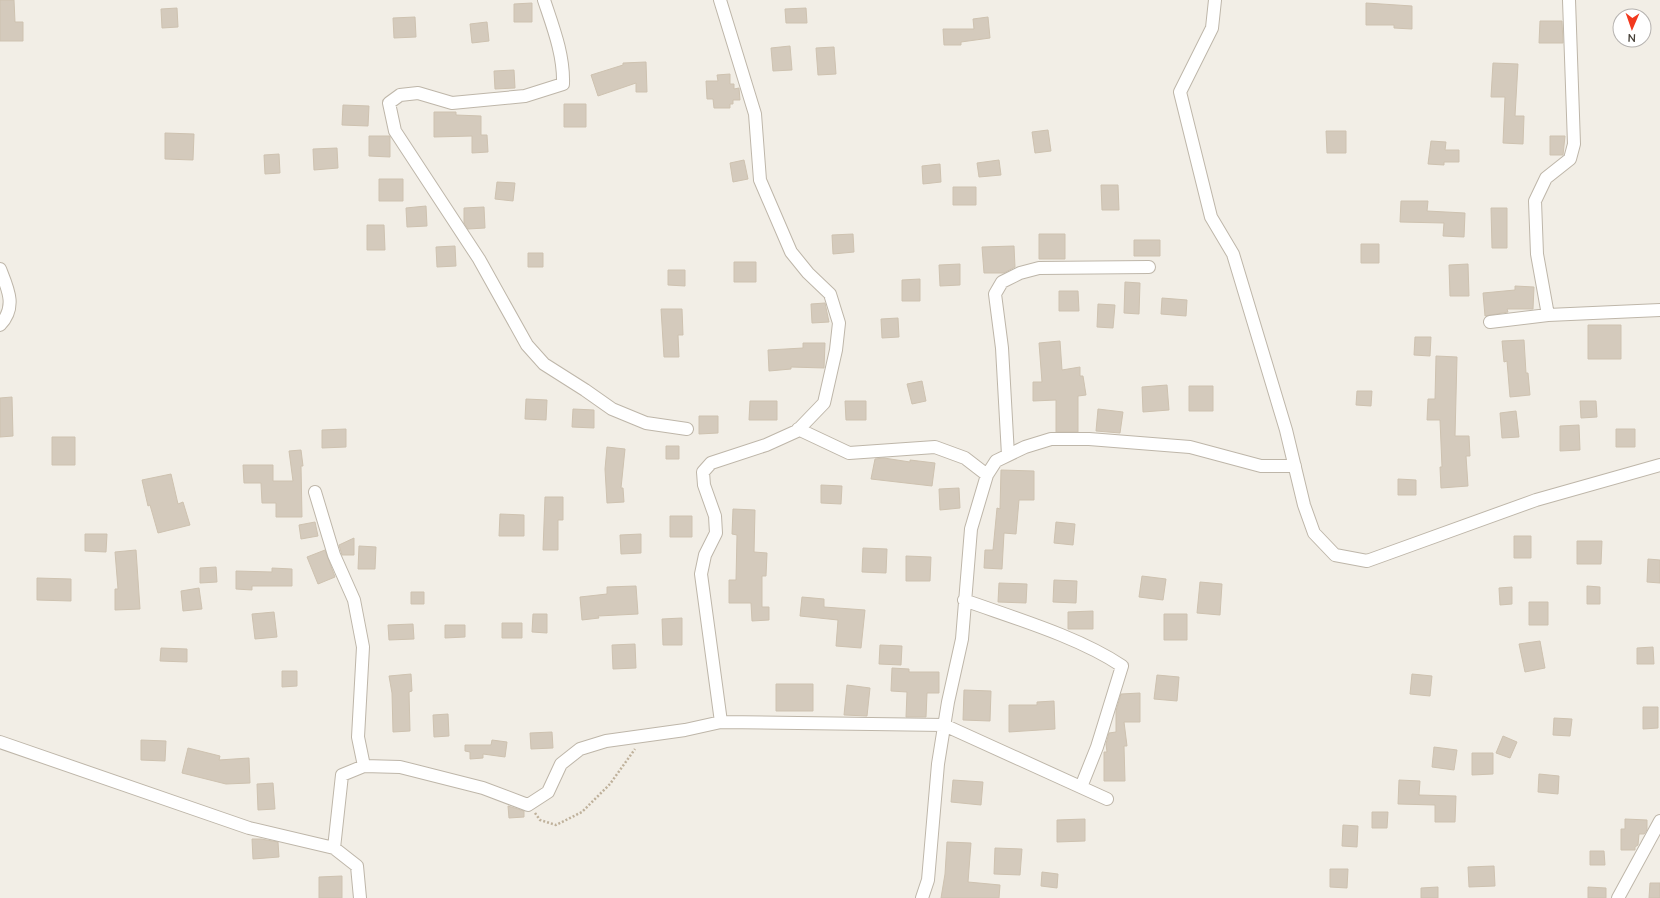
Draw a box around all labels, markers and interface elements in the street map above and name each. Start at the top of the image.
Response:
north arrow [1612,8,1652,48]
text: N [1627,30,1636,45]

